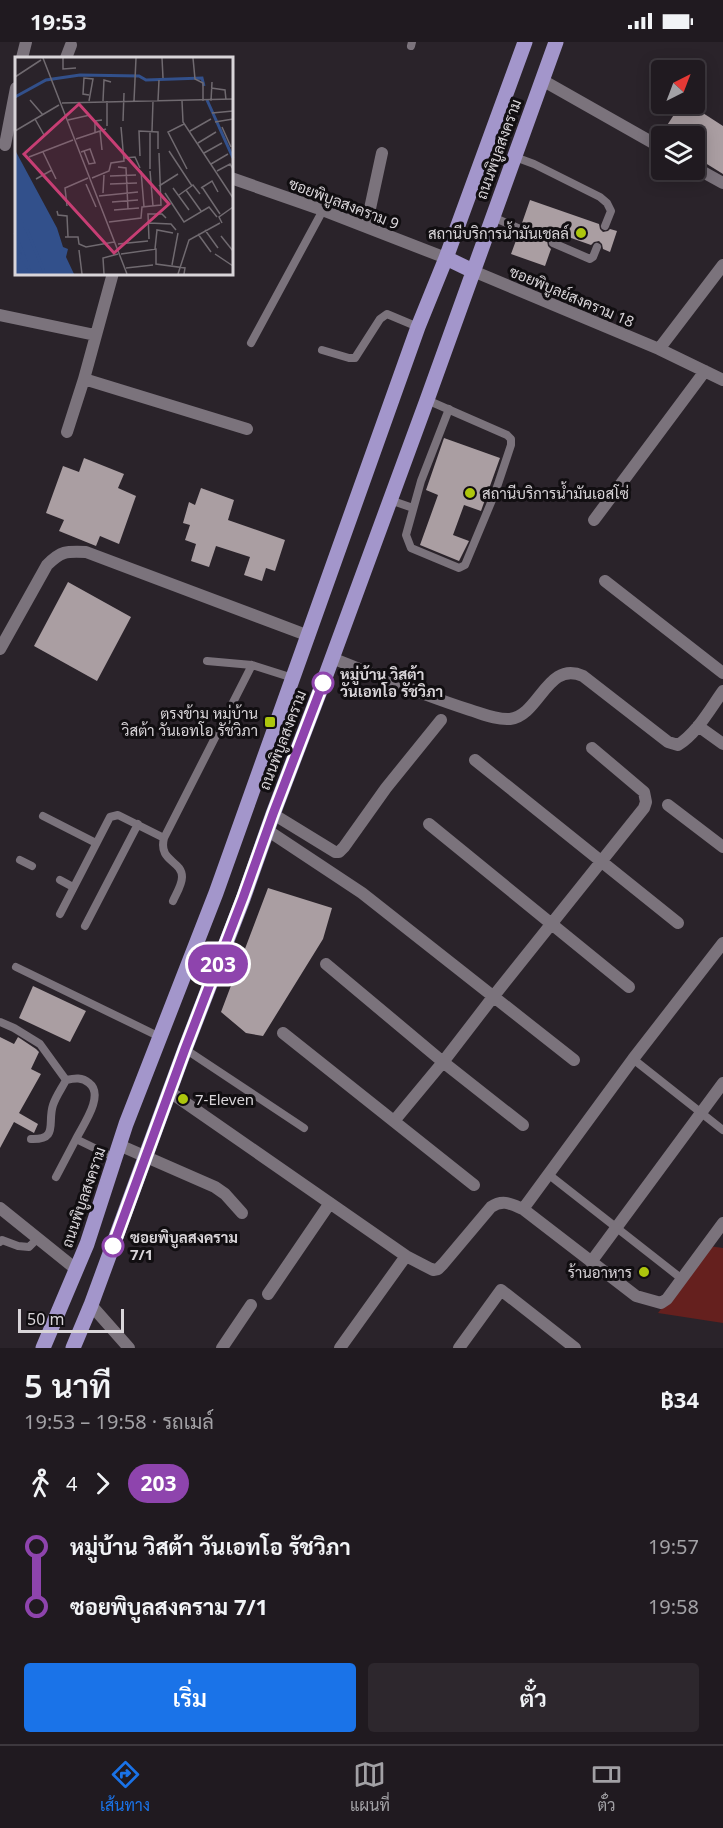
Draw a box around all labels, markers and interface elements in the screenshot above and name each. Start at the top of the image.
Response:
text: 19:53 [30,6,87,36]
inset map [15,57,232,274]
north arrow [651,60,705,114]
map controls [651,60,705,180]
street label: ถนนพิบูลสงคราม [471,96,526,202]
button: layers [651,126,705,180]
street label: ซอยพิบูลสงคราม 9 [286,173,402,234]
place label: สถานีบริการน้ำมันเชลล์ [428,221,569,243]
marker: สถานีบริการน้ำมันเชลล์ [574,226,588,240]
street label: ซอยพิบูลย์สงคราม 18 [506,261,637,332]
place label: สถานีบริการน้ำมันเอสโซ่ [482,481,629,503]
marker: สถานีบริการน้ำมันเอสโซ่ [463,486,477,500]
place label: หมู่บ้าน วิสต้า วันเอทโอ รัชวิภา [340,664,443,701]
marker: หมู่บ้าน วิสต้า วันเอทโอ รัชวิภา [312,672,334,694]
street label: ถนนพิบูลสงคราม [254,687,311,793]
place label: ตรงข้าม หมู่บ้าน วิสต้า วันเอทโอ รัชวิภา [121,703,258,740]
marker: ตรงข้าม หมู่บ้าน วิสต้า วันเอทโอ รัชวิภา [263,715,277,729]
line badge: 203 [184,944,252,984]
text: 203 [200,950,236,978]
place label: 7-Eleven [195,1089,254,1109]
marker: 7-Eleven [176,1092,190,1106]
street label: ถนนพิบูลสงคราม [56,1144,111,1250]
place label: ซอยพิบูลสงคราม 7/1 [130,1227,238,1264]
marker: ซอยพิบูลสงคราม 7/1 [102,1235,124,1257]
place label: ร้านอาหาร [568,1262,632,1282]
marker: ร้านอาหาร [637,1265,651,1279]
scale bar [18,1306,124,1334]
text: 50 m [27,1308,64,1330]
text: 5 นาที [24,1363,111,1408]
text: ฿34 [661,1384,699,1414]
text: 19:53 – 19:58 · รถเมล์ [24,1408,214,1435]
icon: walk [24,1467,57,1500]
icon: forward [86,1467,119,1500]
text: 203 [140,1469,177,1497]
text: 4 [66,1470,77,1497]
text: หมู่บ้าน วิสต้า วันเอทโอ รัชวิภา [70,1531,351,1561]
text: 19:57 [648,1533,699,1560]
text: ซอยพิบูลสงคราม 7/1 [70,1591,268,1621]
text: 19:58 [648,1593,699,1620]
button: เริ่ม [24,1663,356,1732]
button: ตั๋ว [368,1663,699,1732]
tab: เส้นทาง [100,1758,150,1816]
tab: แผนที่ [350,1758,390,1816]
tab: ตั๋ว [590,1758,623,1816]

